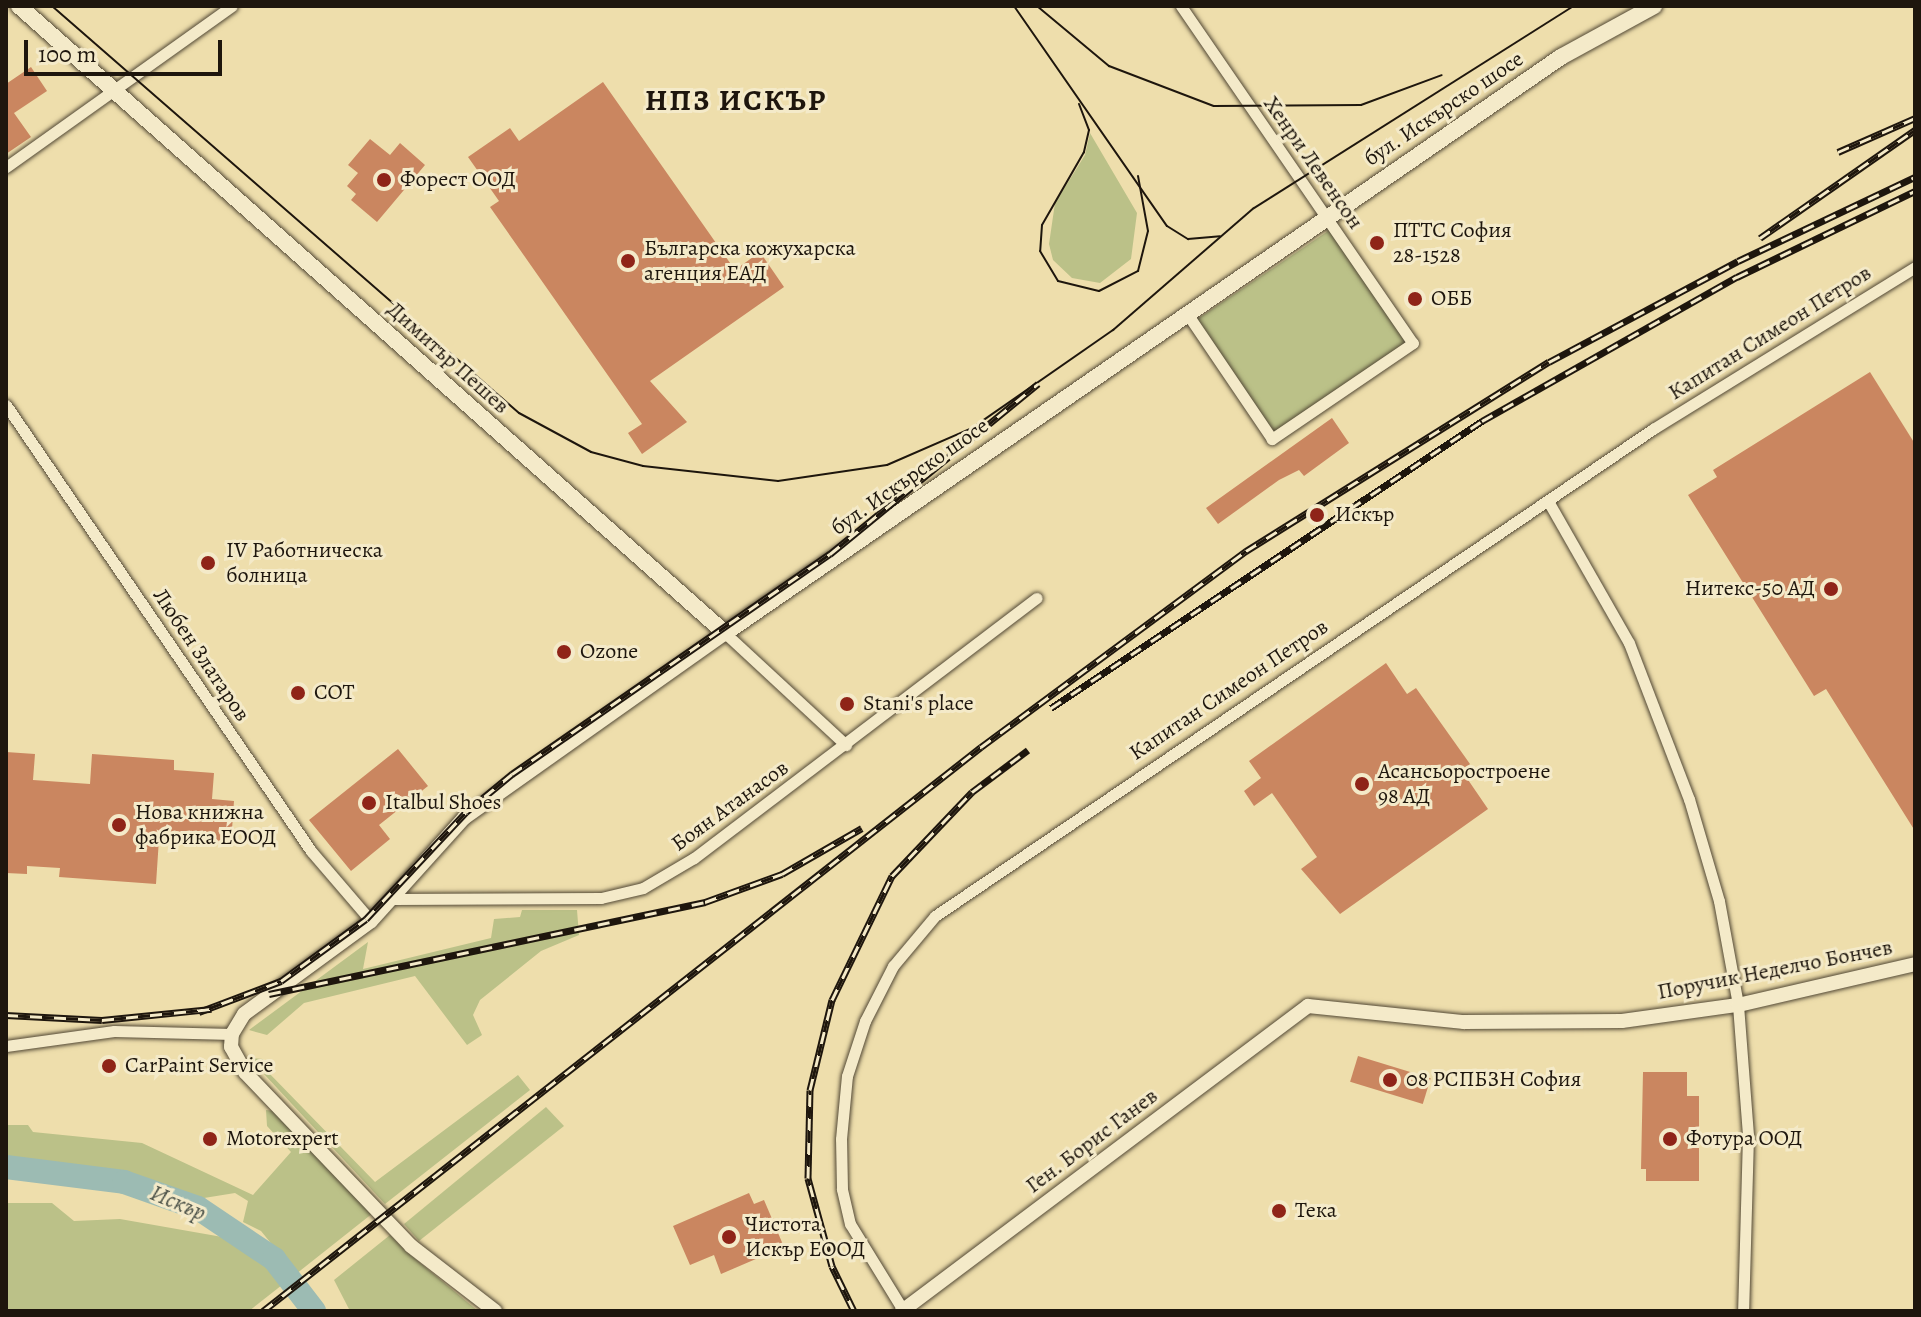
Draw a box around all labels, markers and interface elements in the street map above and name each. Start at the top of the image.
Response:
scale bar [28,24,226,74]
text: 100 m [38,38,97,70]
street label: бул. Искърско шосе [1359,46,1529,172]
district label: НПЗ ИСКЪР [645,82,827,118]
street label: Хенри Левенсон [1258,92,1368,234]
place label: Форест ООД [400,167,516,193]
marker: Форест ООД [375,171,393,189]
place label: ПТТС София 28-1528 [1393,217,1512,268]
marker: ПТТС София 28-1528 [1368,234,1386,252]
place label: Българска кожухарска агенция ЕАД [644,235,856,286]
marker: Българска кожухарска агенция ЕАД [619,252,637,270]
street label: Капитан Симеон Петров [1664,260,1876,406]
place label: ОББ [1431,286,1472,312]
marker: ОББ [1406,290,1424,308]
street label: Димитър Пешев [382,296,514,420]
street label: бул. Искърско шосе [826,413,994,541]
place label: Искър [1335,502,1394,528]
marker: Искър [1306,504,1328,526]
place label: IV Работническа болница [226,537,383,588]
marker: IV Работническа болница [197,552,219,574]
place label: Нитекс-50 АД [1685,576,1815,602]
marker: Нитекс-50 АД [1822,580,1840,598]
street label: Любен Златаров [147,583,255,727]
street label: Капитан Симеон Петров [1125,614,1333,766]
place label: Ozone [580,639,638,665]
marker: Ozone [555,643,573,661]
place label: СОТ [314,680,354,706]
marker: СОТ [289,684,307,702]
place label: Stani's place [863,691,974,717]
marker: Stani's place [838,695,856,713]
street label: Боян Атанасов [666,755,794,857]
place label: Асансьоростроене 98 АД [1378,758,1551,810]
marker: Асансьоростроене 98 АД [1353,775,1371,793]
place label: Italbul Shoes [385,790,501,816]
marker: Italbul Shoes [360,794,378,812]
place label: Нова книжна фабрика ЕООД [135,799,276,850]
marker: Нова книжна фабрика ЕООД [110,816,128,834]
street label: Поручик Неделчо Бончев [1655,934,1895,1006]
place label: CarPaint Service [125,1053,273,1079]
marker: CarPaint Service [100,1057,118,1075]
place label: 08 РСПБЗН София [1406,1067,1581,1093]
marker: 08 РСПБЗН София [1381,1071,1399,1089]
street label: Ген. Борис Ганев [1021,1083,1163,1199]
place label: Motorexpert [226,1126,339,1152]
place label: Фотура ООД [1686,1126,1802,1152]
marker: Motorexpert [201,1130,219,1148]
marker: Фотура ООД [1661,1130,1679,1148]
water label: Искър [146,1178,210,1228]
place label: Тека [1295,1198,1337,1224]
marker: Тека [1270,1202,1288,1220]
place label: Чистота Искър ЕООД [745,1211,865,1262]
marker: Чистота Искър ЕООД [720,1228,738,1246]

